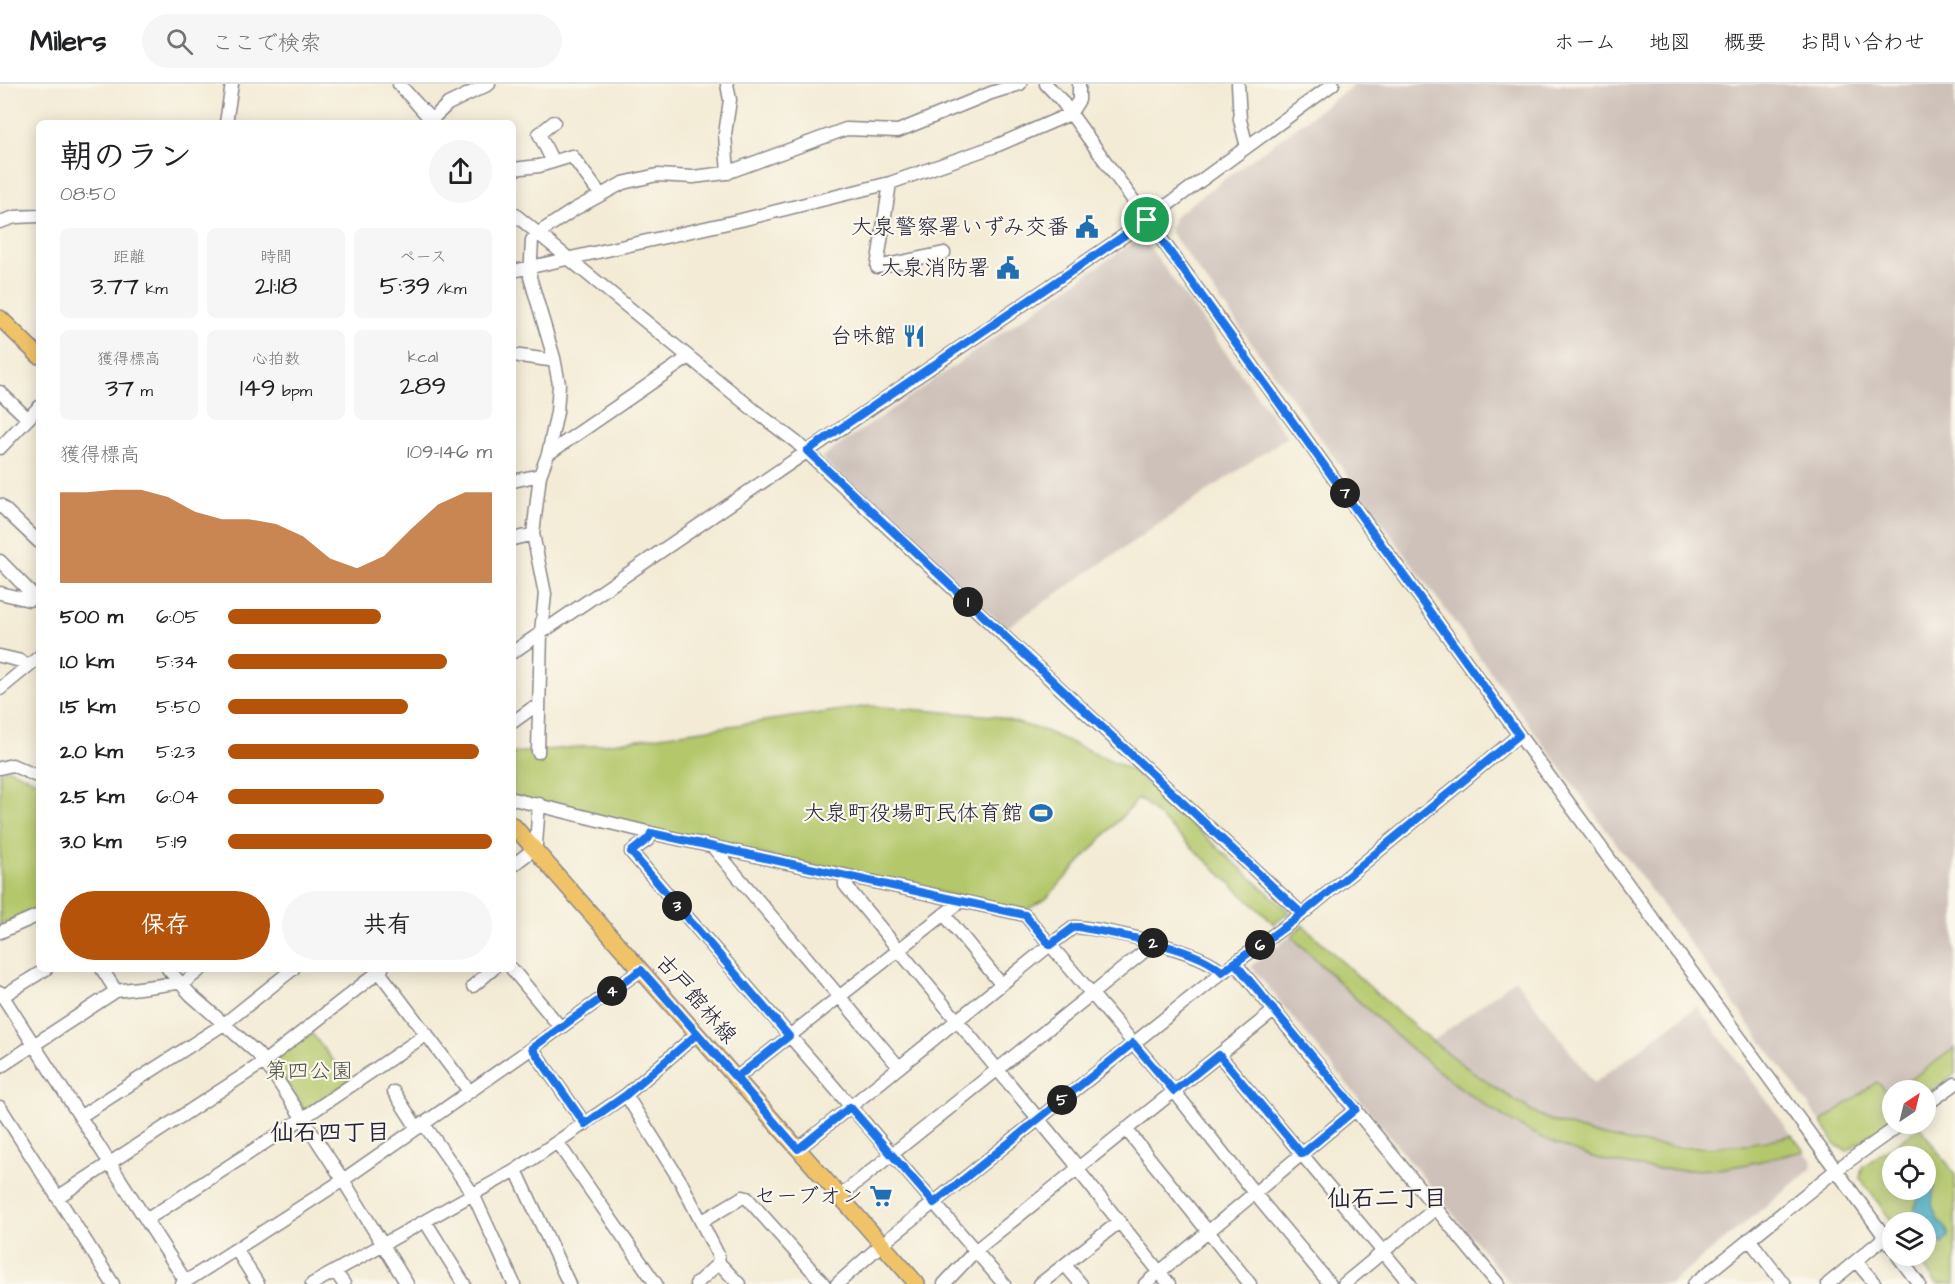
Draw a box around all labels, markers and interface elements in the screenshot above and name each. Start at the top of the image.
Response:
search box [142,14,562,68]
text: Milers [30,22,106,61]
icon: search [163,25,196,58]
text: ここで検索 [211,28,321,59]
text: ホーム [1554,28,1616,57]
text: 地図 [1649,28,1691,57]
text: 概要 [1724,28,1766,57]
text: お問い合わせ [1799,28,1925,57]
text: 朝のラン [60,134,192,180]
button: share [429,140,492,203]
text: 08:50 [60,180,116,208]
pin [1121,194,1172,245]
icon: arrive [1130,203,1163,236]
place label: 大泉警察署いずみ交番 [851,212,1069,243]
public building icon: 大泉警察署いずみ交番 [1074,214,1100,240]
text: 距離 [113,246,145,268]
text: 時間 [260,246,292,268]
text: ペース [399,246,447,268]
place label: 大泉消防署 [880,253,990,284]
public building icon: 大泉消防署 [995,255,1021,281]
text: 3.77 [90,268,139,304]
text: 21:18 [255,268,297,304]
text: 5:39 [380,268,430,304]
text: km [139,278,168,300]
text: /km [430,278,466,300]
place label: 台味館 [830,321,896,352]
restaurant icon: 台味館 [901,323,927,349]
text: kcal [408,346,438,368]
text: 獲得標高 [97,348,161,370]
text: 心拍数 [252,348,300,370]
text: 289 [400,368,446,404]
text: 37 [105,370,134,406]
text: 149 [240,370,276,406]
text: m [134,380,153,402]
text: bpm [276,380,312,402]
text: 109–146 m [407,438,492,466]
text: 獲得標高 [60,441,140,469]
pin: 7 [1330,478,1360,508]
text: 7 [1340,482,1350,504]
pin: 1 [953,587,983,617]
text: 1 [967,591,969,613]
text: 500 m [60,603,123,631]
text: 6:05 [156,603,199,631]
text: 1.0 km [60,648,114,676]
text: 5:34 [156,648,197,676]
text: 1.5 km [60,693,115,721]
text: 5:50 [156,693,200,721]
text: 2.0 km [60,738,123,766]
text: 5:23 [156,738,195,766]
text: 2.5 km [60,783,124,811]
text: 6:04 [156,783,198,811]
place label: 大泉町役場町民体育館 [803,798,1023,829]
sports icon: 大泉町役場町民体育館 [1028,800,1054,826]
text: 3.0 km [60,828,121,856]
text: 5:19 [156,828,187,856]
button: 保存 [60,891,270,960]
button: 共有 [282,891,492,960]
pin: 3 [662,891,692,921]
text: 3 [673,895,681,917]
pin: 2 [1138,928,1168,958]
pin: 6 [1245,930,1275,960]
text: 2 [1148,932,1158,954]
text: 6 [1255,934,1265,956]
street label: 古戸館林線 [648,947,744,1051]
pin: 4 [597,976,627,1006]
text: 4 [607,980,617,1002]
park label: 第四公園 [265,1056,353,1087]
north arrow [1882,1080,1936,1134]
map controls [1882,1080,1936,1266]
pin: 5 [1047,1085,1077,1115]
text: 5 [1056,1089,1068,1111]
district label: 仙石四丁目 [270,1116,390,1150]
button: locate [1882,1146,1936,1200]
place label: セーブオン [754,1181,863,1212]
district label: 仙石二丁目 [1327,1182,1447,1216]
supermarket icon: セーブオン [868,1183,894,1209]
button: layers [1882,1212,1936,1266]

